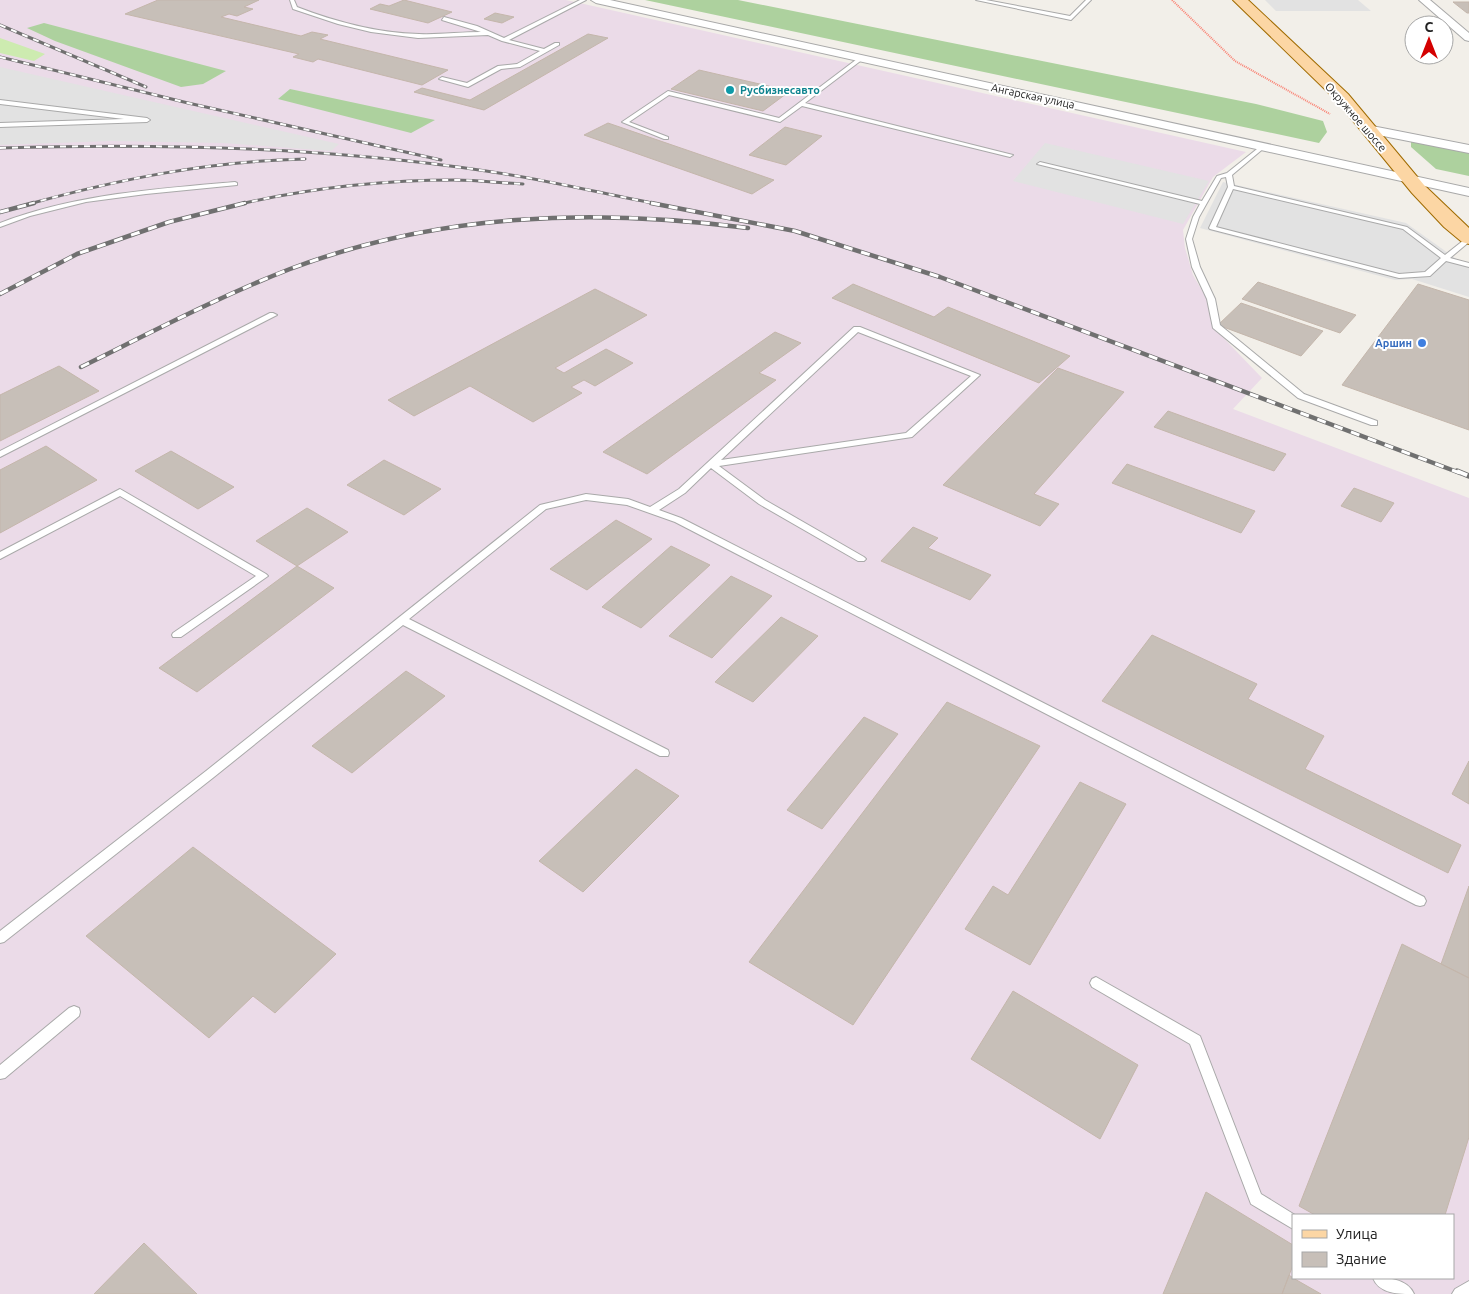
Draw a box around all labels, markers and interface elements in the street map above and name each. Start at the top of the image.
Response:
north arrow [1404,15,1454,65]
text: С [1425,19,1434,35]
street label: Окружное шоссе [1323,80,1389,154]
street label: Ангарская улица [990,81,1076,111]
marker: Русбизнесавто [724,84,736,96]
place label: Русбизнесавто [740,84,820,96]
place label: Аршин [1375,337,1412,349]
marker: Аршин [1416,337,1428,349]
legend [1292,1214,1454,1279]
text: Улица [1336,1225,1378,1242]
text: Здание [1336,1250,1387,1267]

